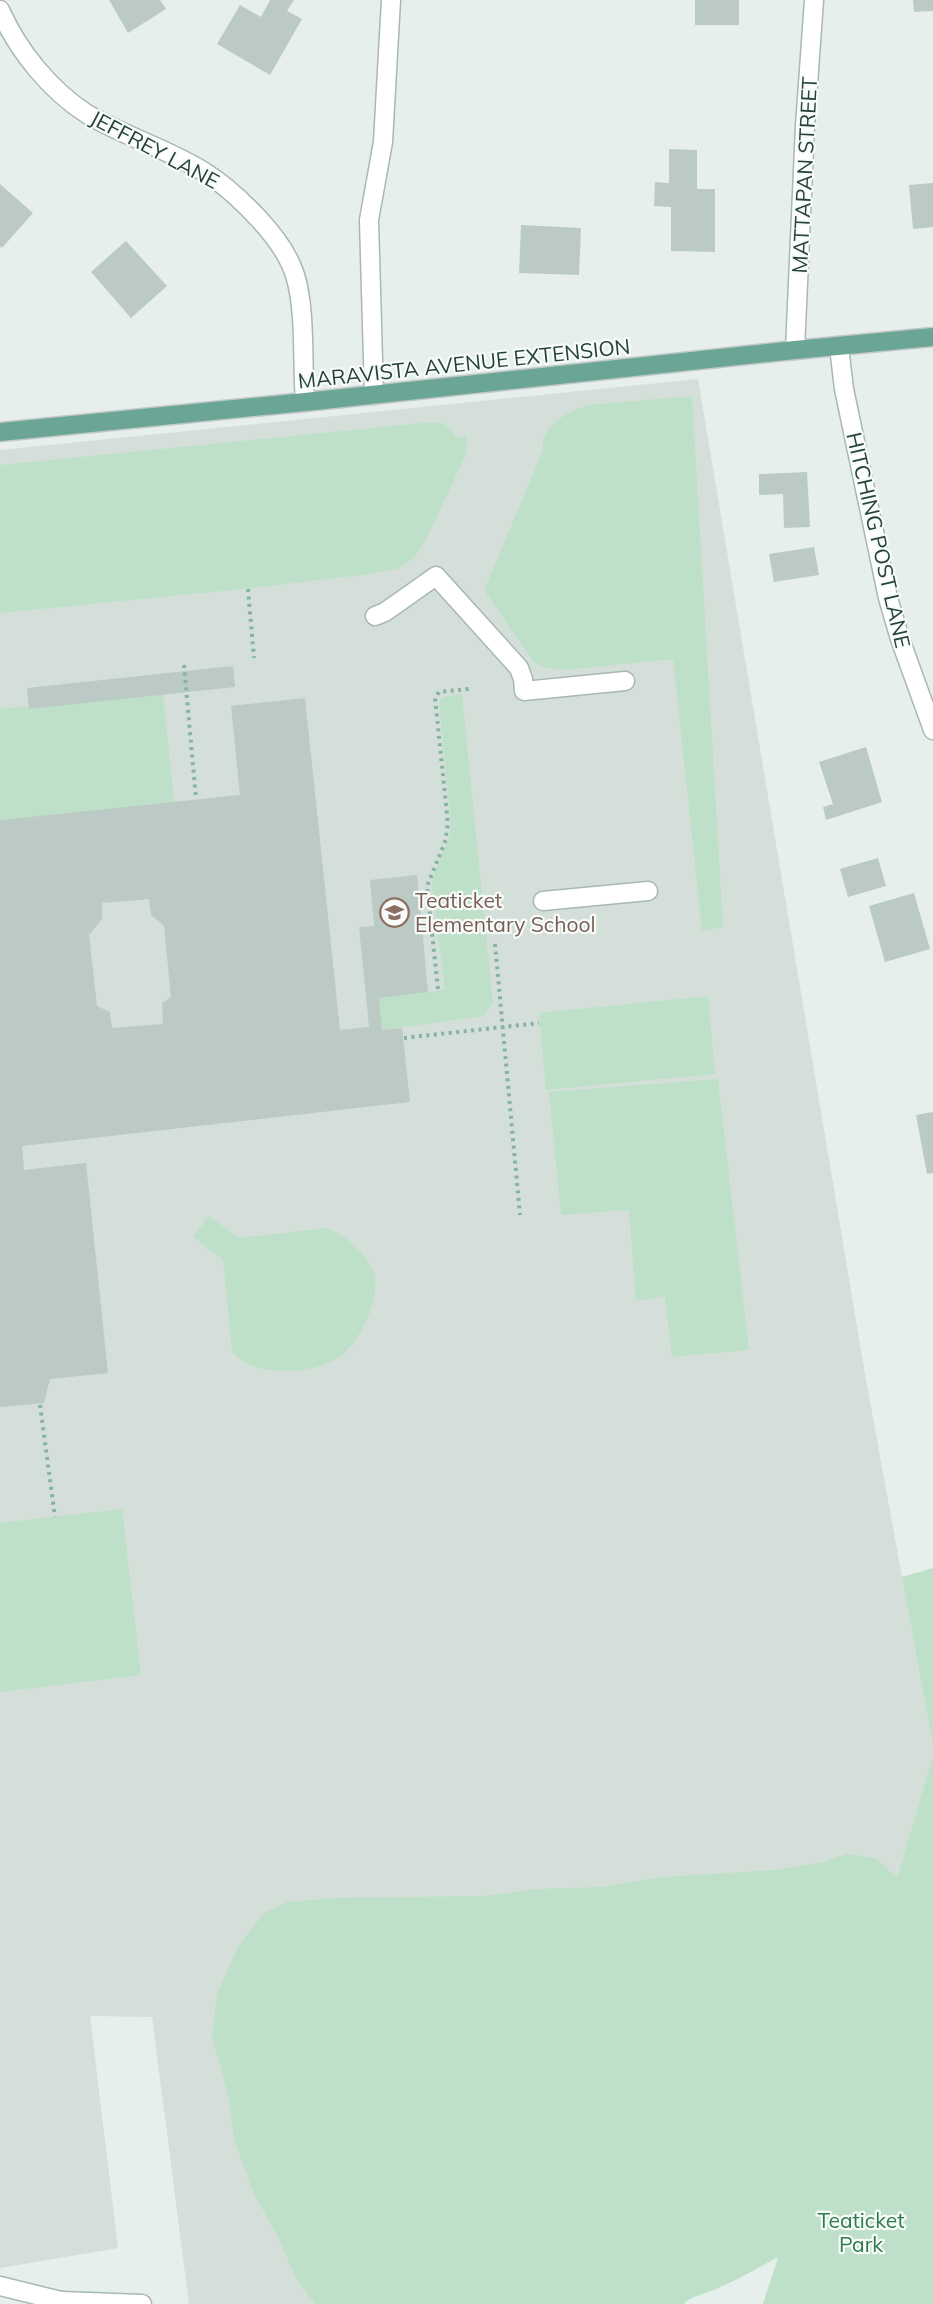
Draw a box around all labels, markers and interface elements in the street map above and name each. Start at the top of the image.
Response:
street label: MATTAPAN STREET [786,76,822,274]
street label: JEFFREY LANE [86,104,224,194]
street label: MARAVISTA AVENUE EXTENSION [297,333,631,393]
street label: HITCHING POST LANE [841,429,917,651]
place label: Teaticket Elementary School [415,887,596,937]
school or university icon: Teaticket Elementary School [378,896,410,928]
park label: Teaticket Park [817,2207,905,2257]

